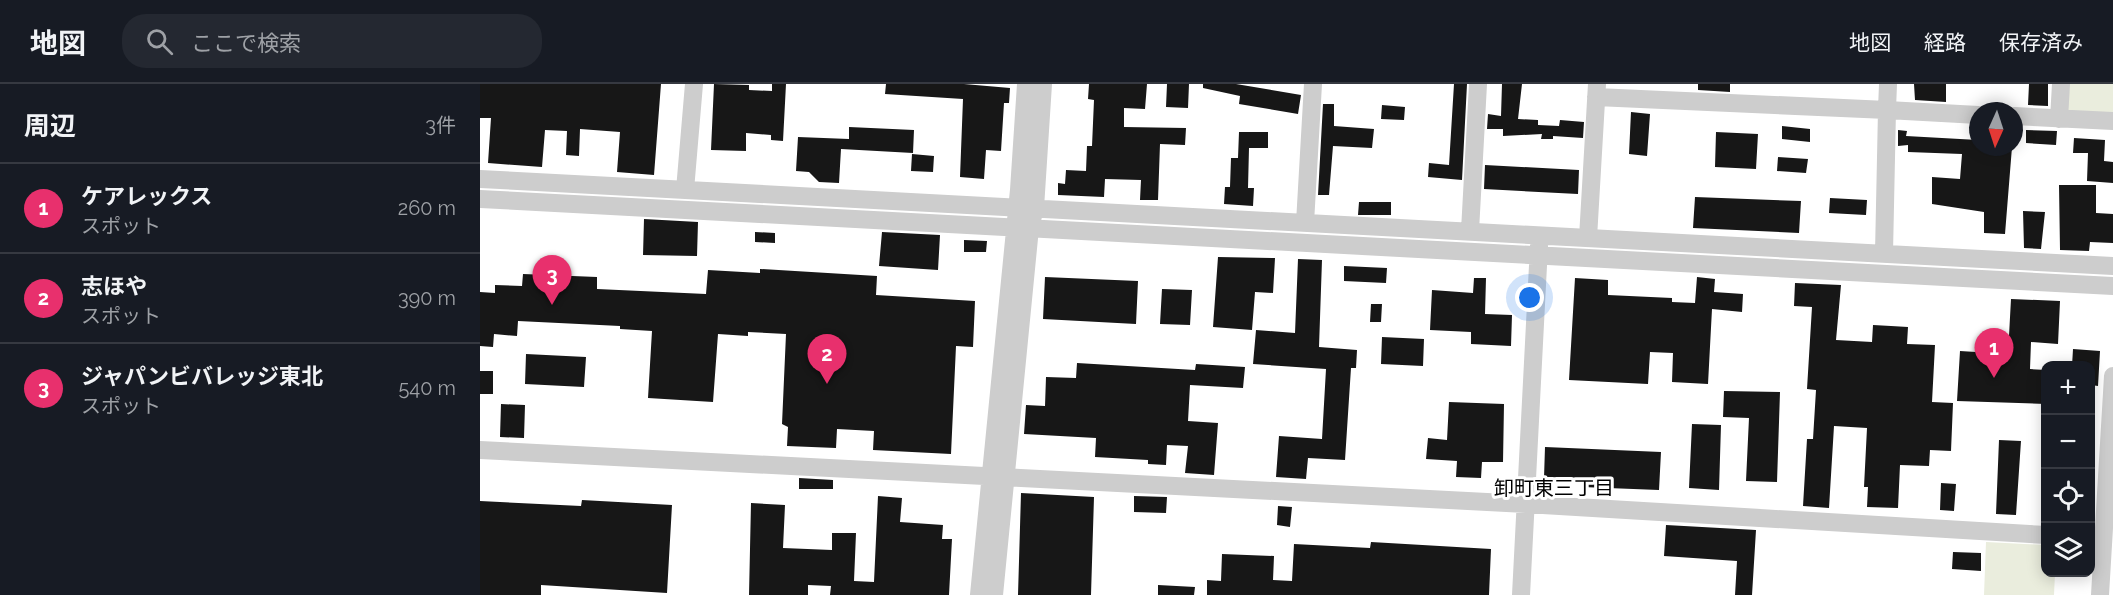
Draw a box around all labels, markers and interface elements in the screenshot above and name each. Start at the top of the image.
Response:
search box [122,14,542,68]
icon: search [143,25,176,58]
text: 地図 [30,27,86,60]
text: ここで検索 [191,30,301,56]
text: 地図 [1849,30,1891,55]
text: 経路 [1924,30,1966,55]
text: 保存済み [1999,30,2083,55]
north arrow [1969,102,2023,156]
text: 周辺 [24,111,76,141]
text: 3件 [425,113,456,137]
text: ケアレックス [81,183,212,209]
text: 1 [39,196,48,220]
text: 260 m [398,196,456,220]
text: スポット [81,214,161,238]
pin: 3 [532,256,572,305]
text: 志ほや [81,273,147,299]
your location [1515,283,1544,312]
text: 2 [38,286,49,310]
text: 390 m [398,286,456,310]
text: スポット [81,304,161,328]
pin: 1 [1974,328,2014,378]
pin: 2 [808,334,846,384]
map controls [2041,361,2095,577]
button: + [2041,361,2095,415]
text: ジャパンビバレッジ東北 [81,363,323,389]
text: 3 [38,376,49,400]
text: 540 m [398,376,456,400]
text: スポット [81,394,161,418]
button: − [2041,415,2095,469]
button: locate [2041,469,2095,523]
district label: 卸町東三丁目 [1494,476,1614,500]
button: layers [2041,523,2095,577]

